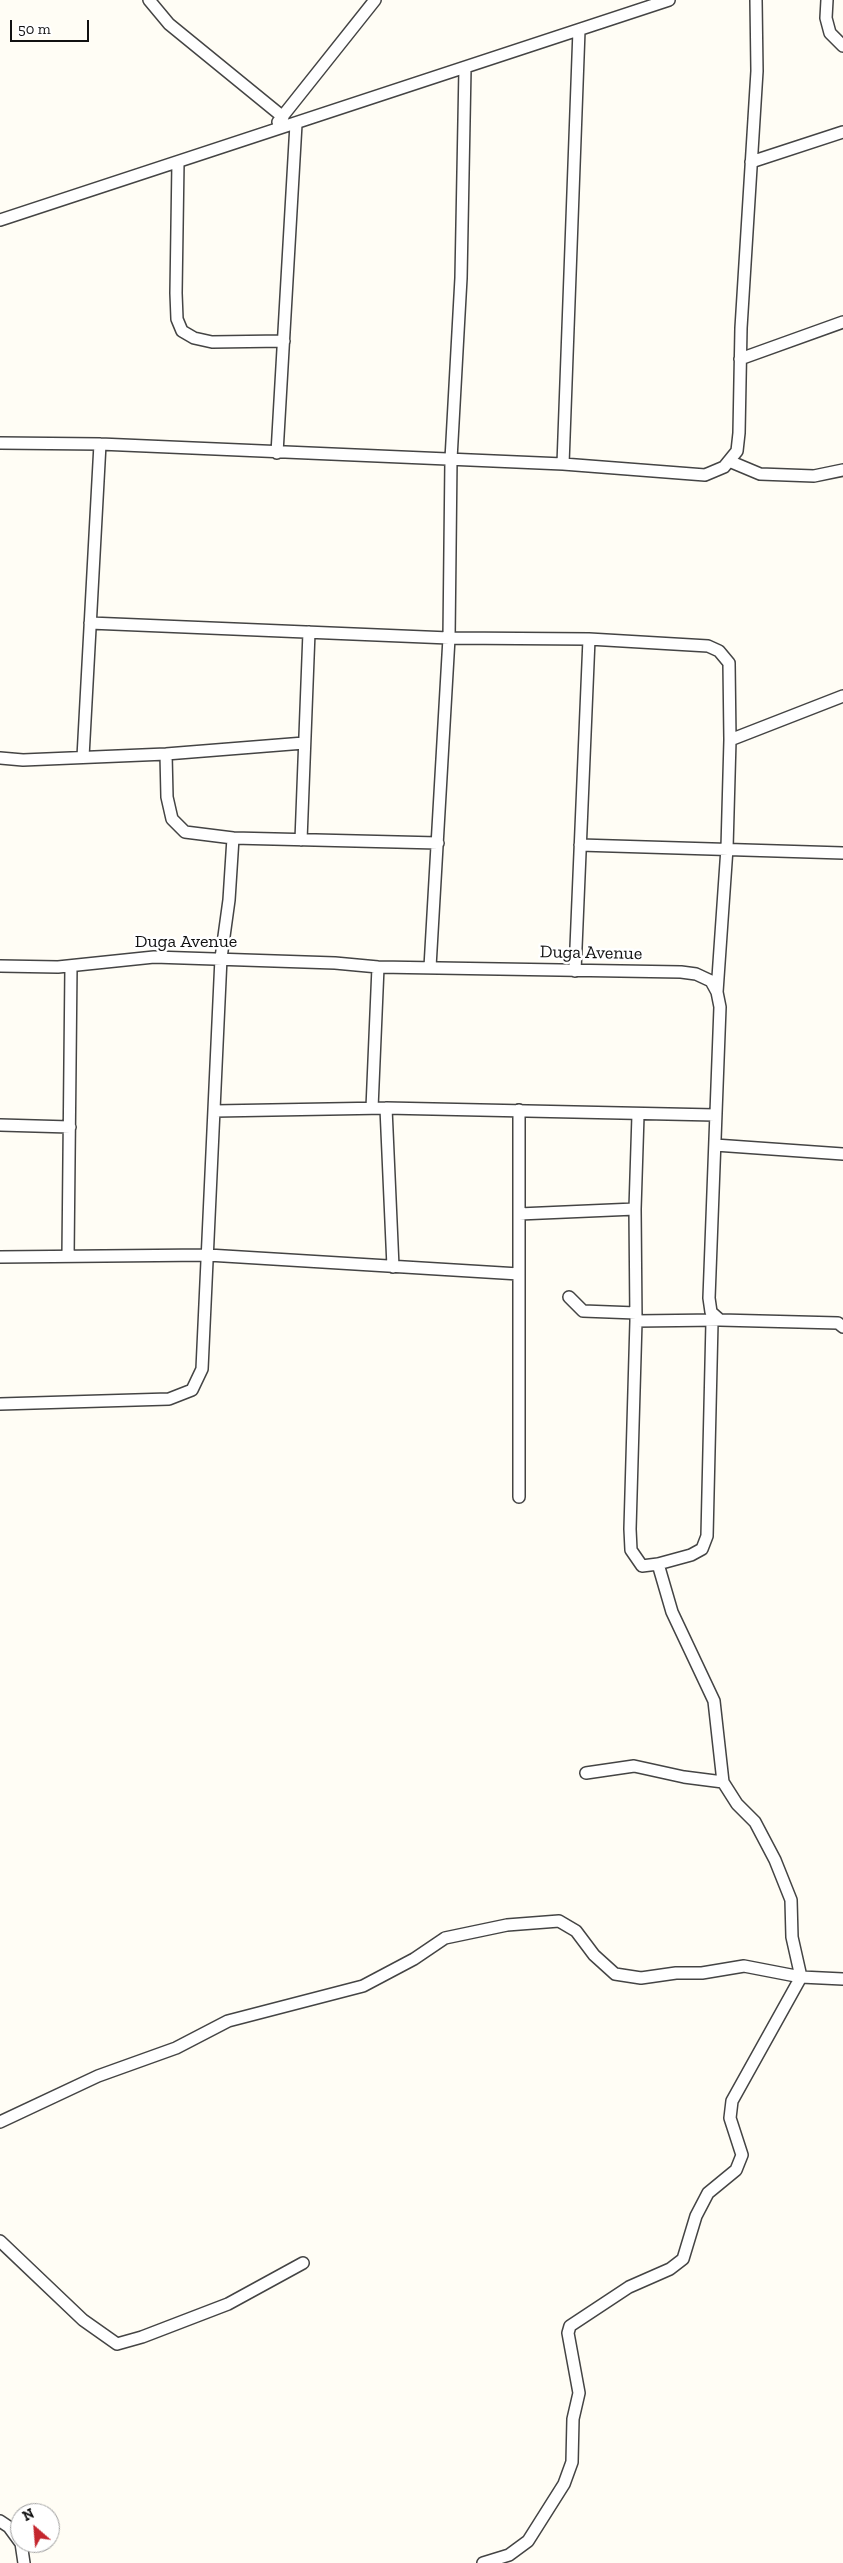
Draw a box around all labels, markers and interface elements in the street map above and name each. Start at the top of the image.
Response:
scale bar [12,10,91,42]
text: 50 m [18,20,51,38]
street label: Duga Avenue [135,931,237,953]
street label: Duga Avenue [540,941,642,965]
north arrow [10,2503,60,2553]
text: N [20,2505,37,2525]

